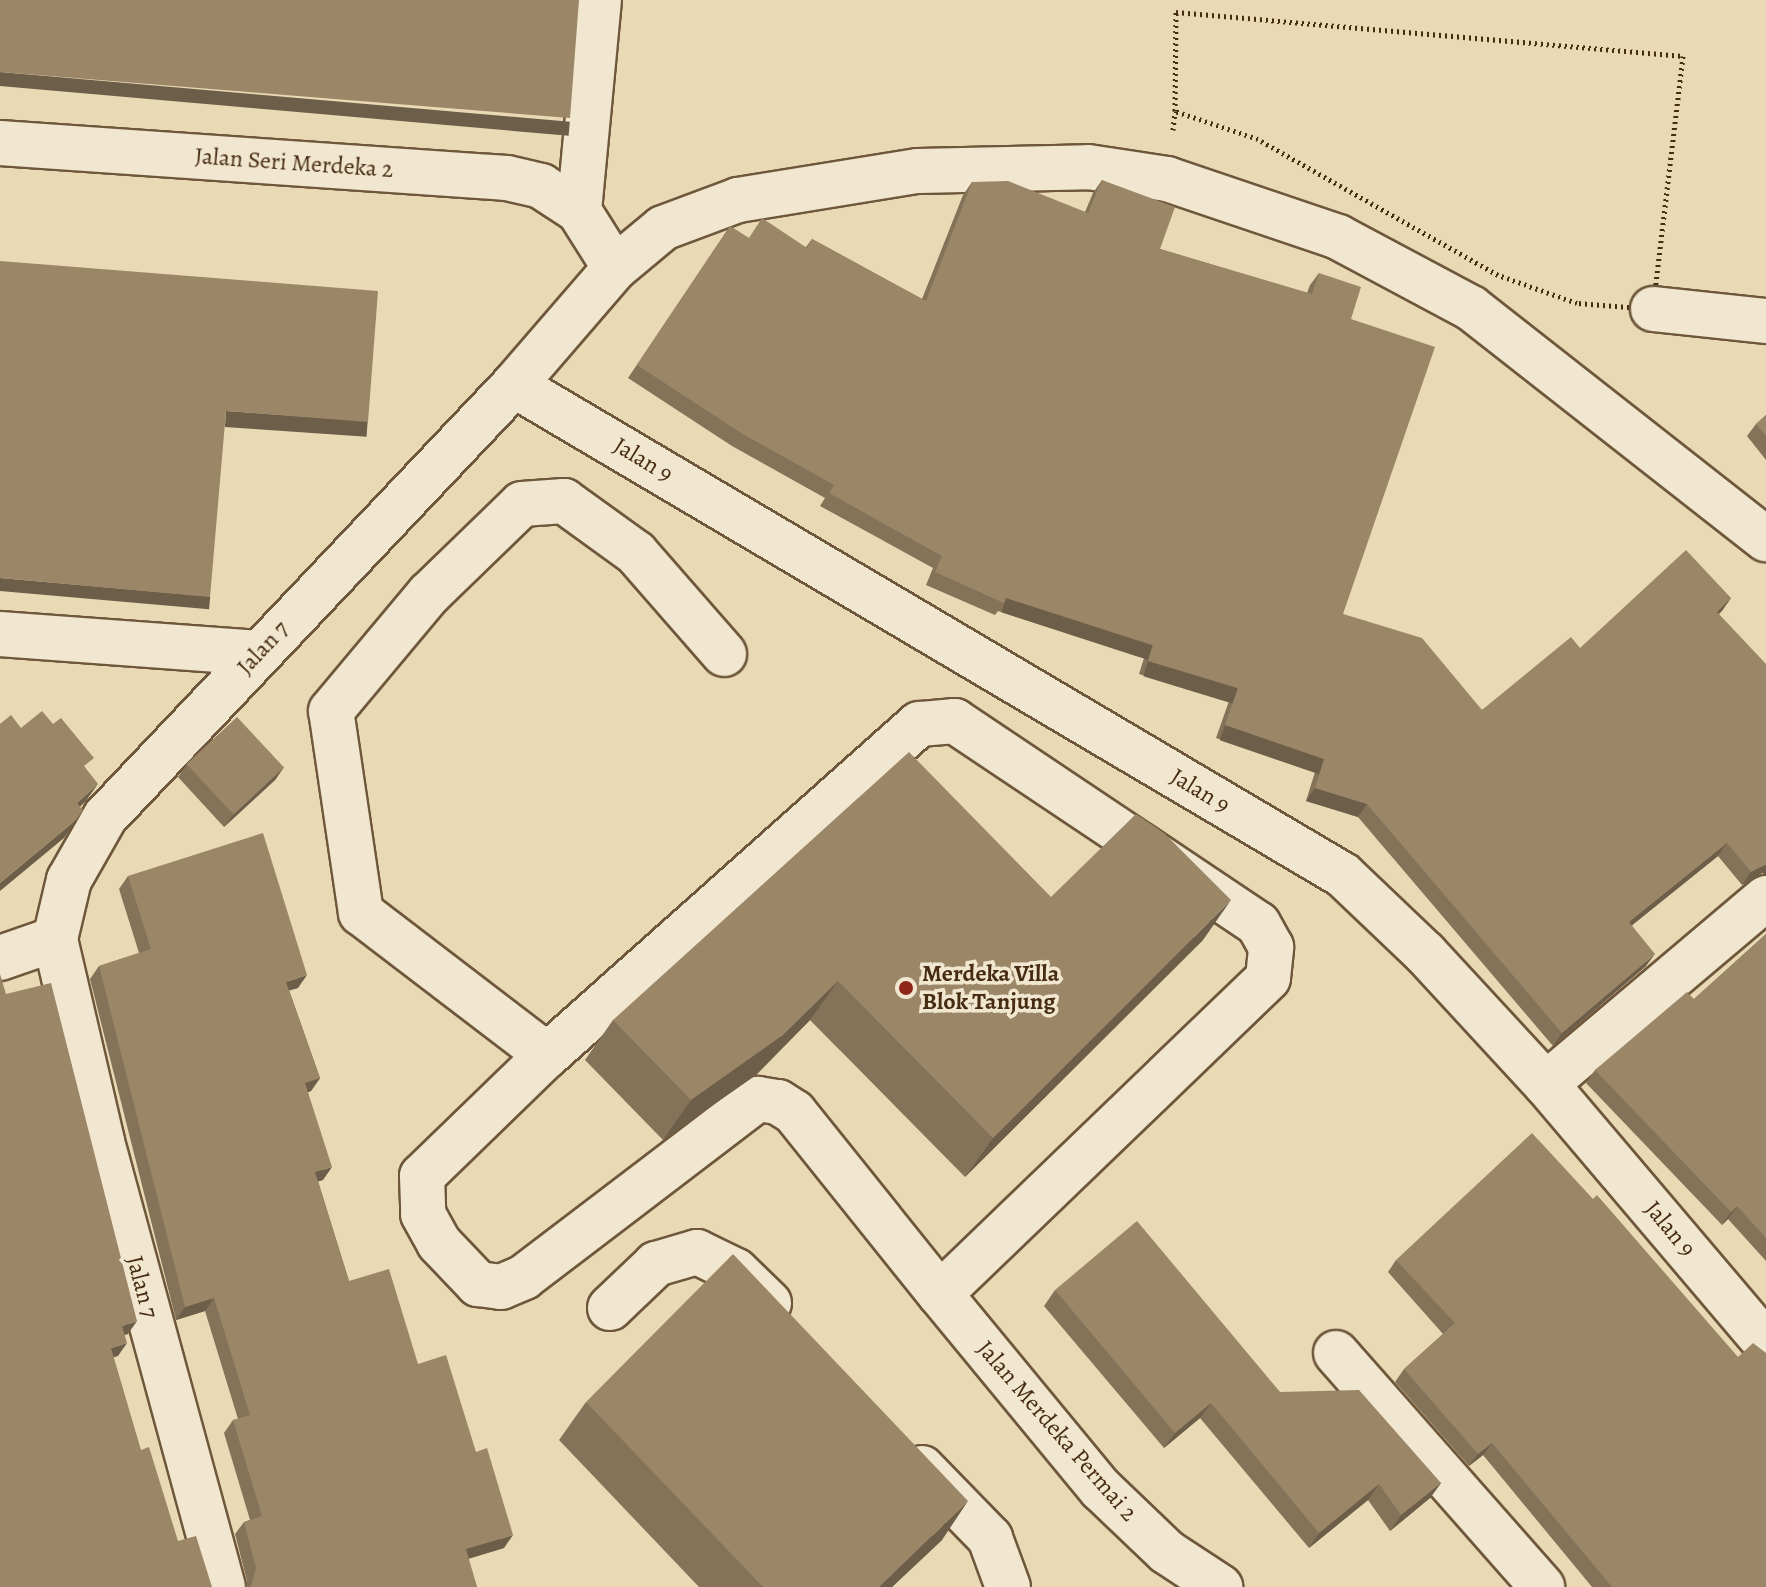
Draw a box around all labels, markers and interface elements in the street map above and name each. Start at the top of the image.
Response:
street label: Jalan Seri Merdeka 2 [194,142,394,184]
street label: Jalan 9 [608,431,678,489]
street label: Jalan 7 [231,615,295,681]
street label: Jalan 9 [1165,762,1235,820]
place label: Merdeka Villa Blok Tanjung [922,960,1059,1016]
marker: Merdeka Villa Blok Tanjung [897,979,915,997]
street label: Jalan 9 [1638,1195,1702,1263]
street label: Jalan 7 [120,1253,164,1321]
street label: Jalan Merdeka Permai 2 [971,1335,1143,1527]

